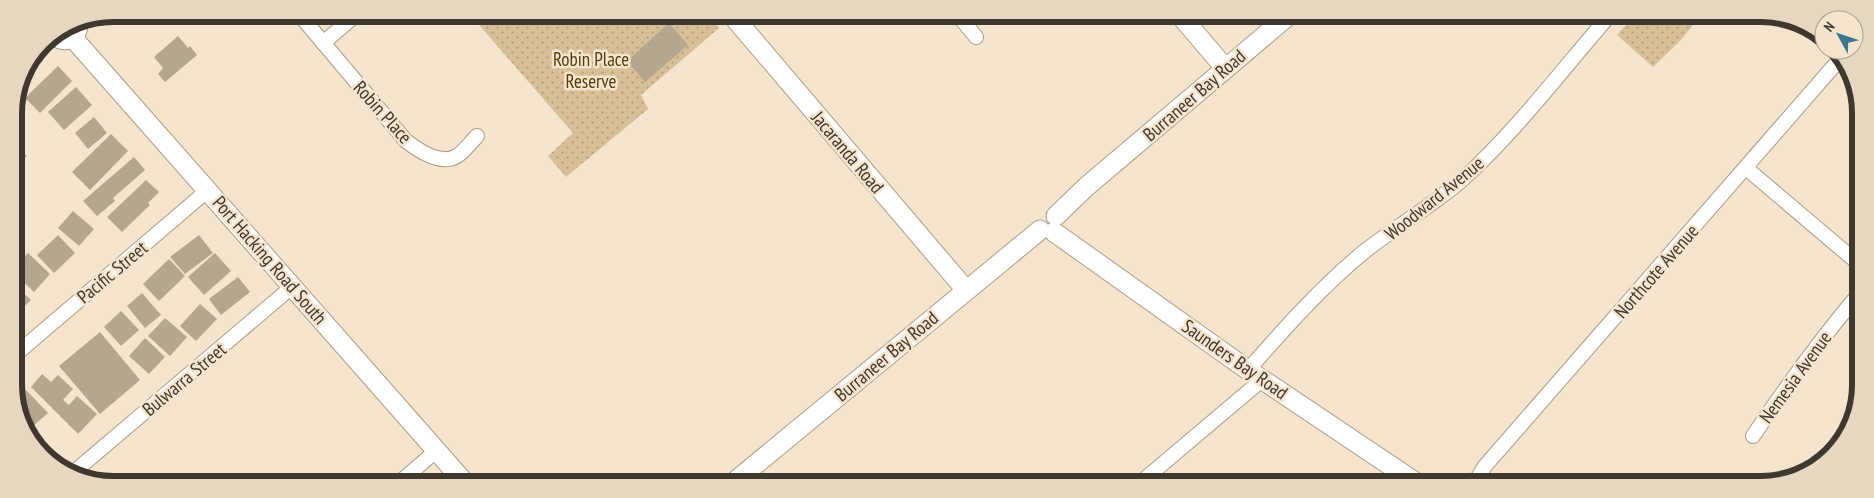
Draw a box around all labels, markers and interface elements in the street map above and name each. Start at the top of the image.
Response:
north arrow [1814,10,1864,60]
text: N [1820,18,1838,35]
street label: Burraneer Bay Road [1138,44,1250,146]
park label: Robin Place Reserve [553,47,629,93]
street label: Robin Place [349,76,418,148]
street label: Jacaranda Road [806,105,889,198]
street label: Woodward Avenue [1380,151,1489,245]
street label: Port Hacking Road South [208,191,332,329]
street label: Northcote Avenue [1609,219,1703,323]
street label: Pacific Street [72,235,153,308]
street label: Burraneer Bay Road [829,306,943,406]
street label: Saunders Bay Road [1177,314,1293,404]
street label: Nemesia Avenue [1754,326,1837,428]
street label: Bulwarra Street [137,337,231,421]

